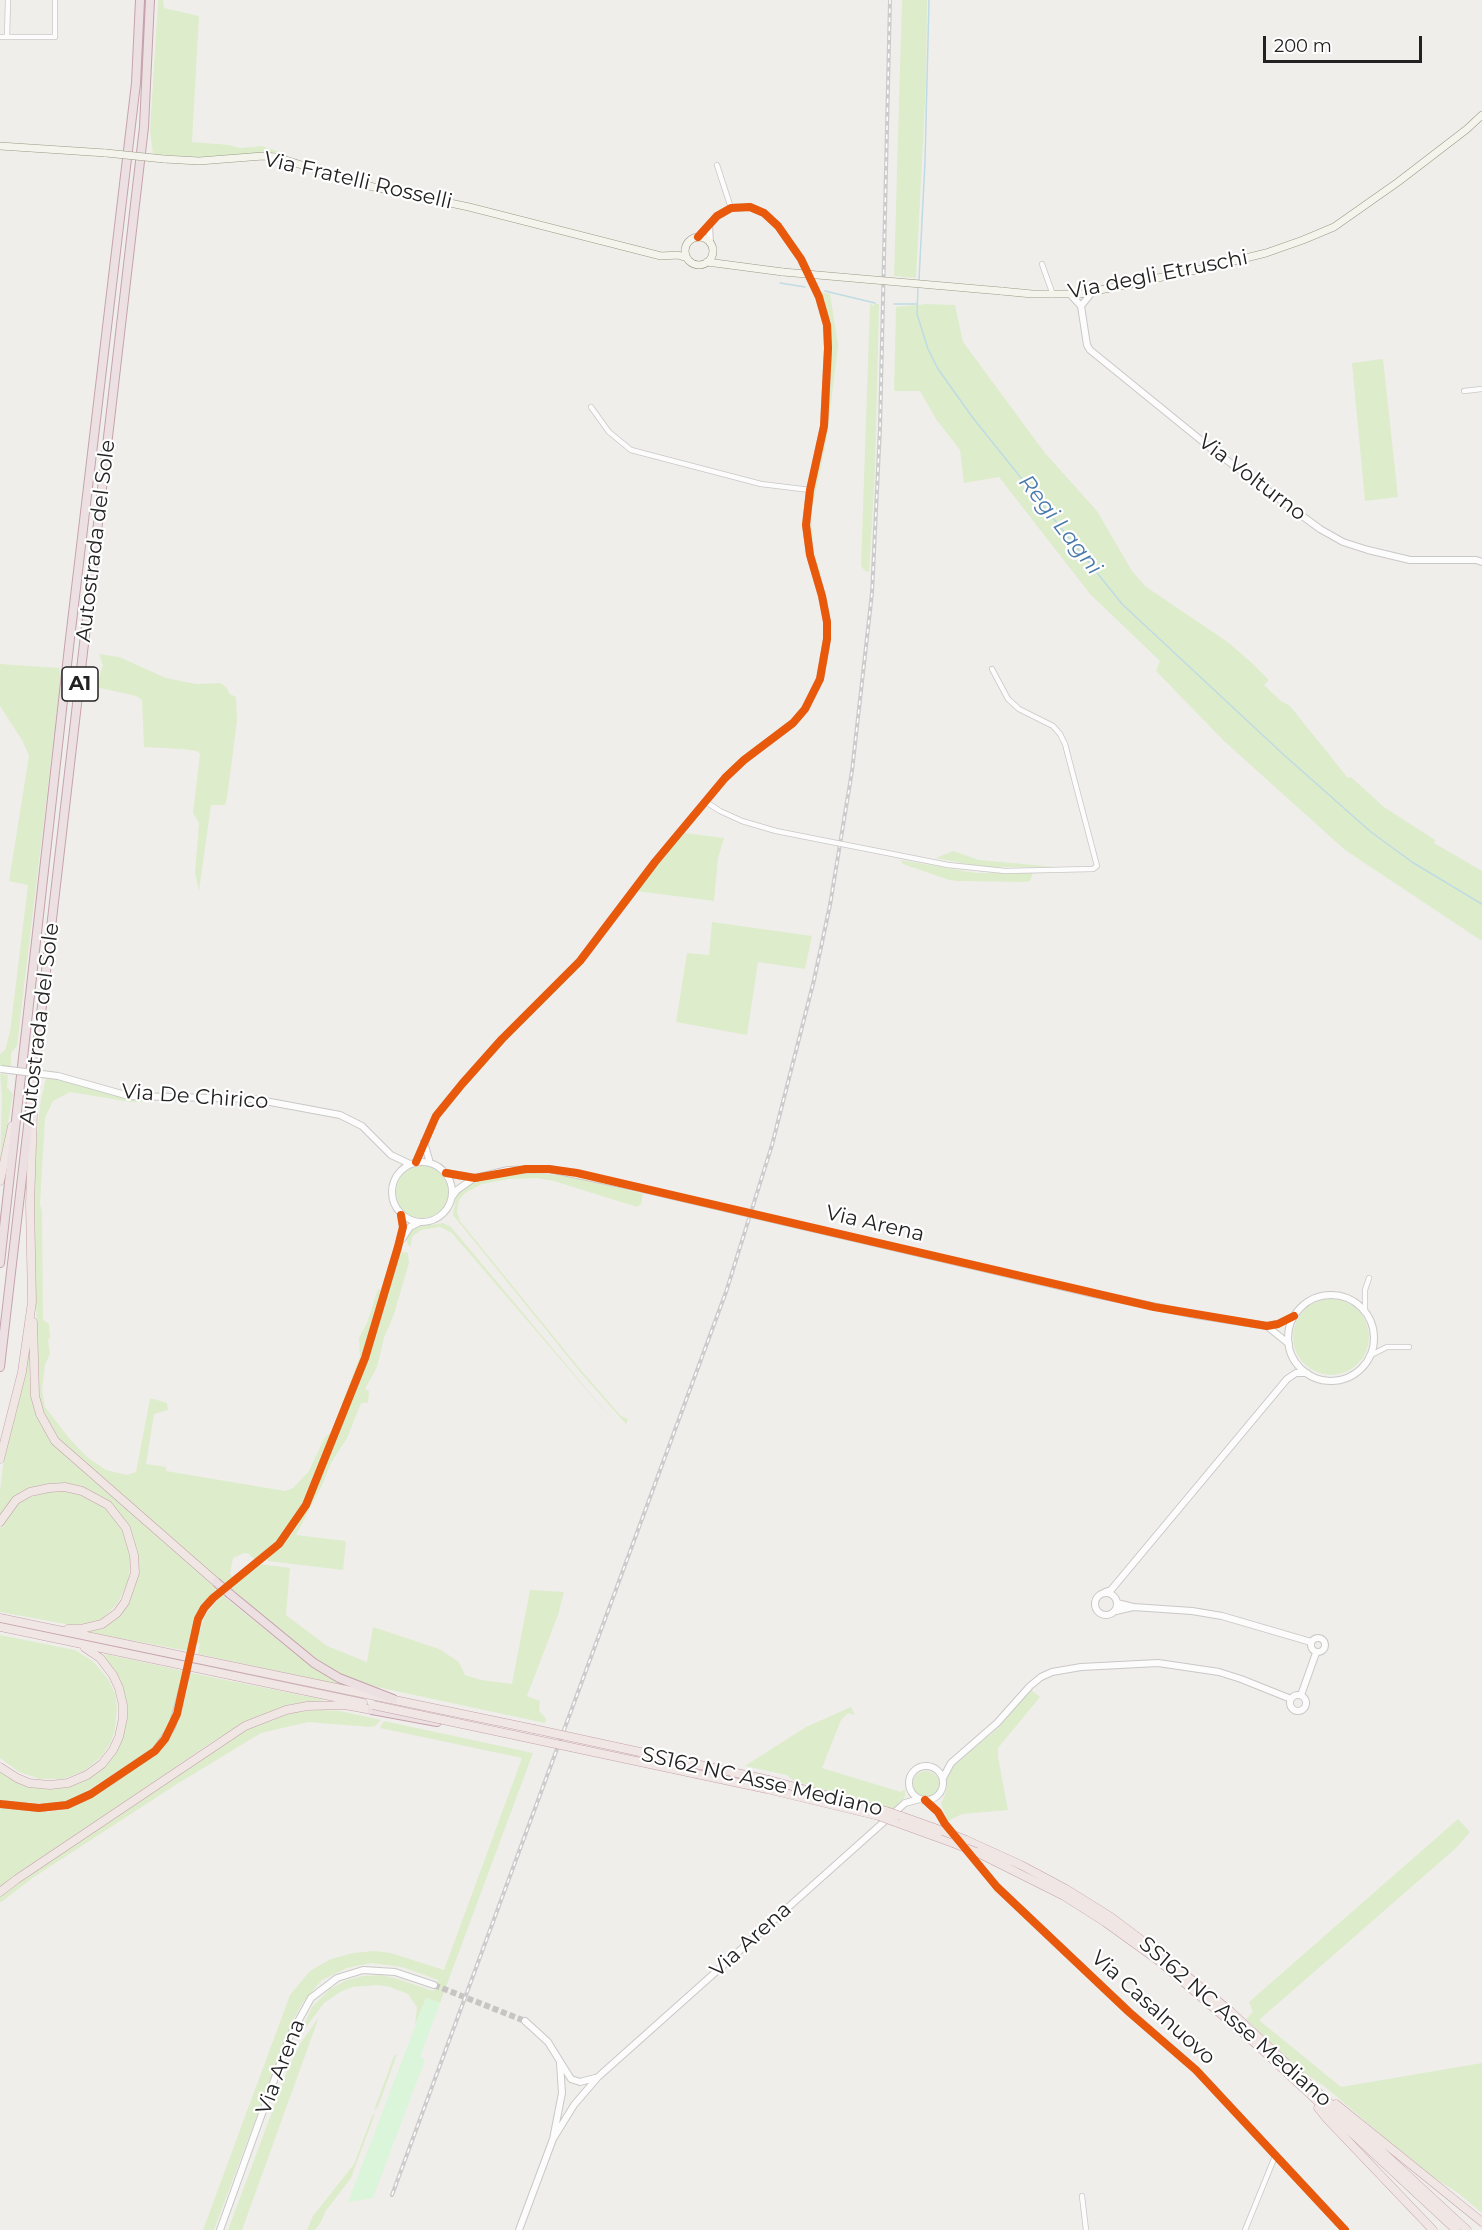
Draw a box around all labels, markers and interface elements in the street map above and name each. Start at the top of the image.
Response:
scale bar [1266,24,1425,62]
text: 200 m [1274,35,1332,57]
street label: Via Fratelli Rosselli [261,147,455,215]
street label: Via degli Etruschi [1066,245,1250,305]
street label: Via Volturno [1193,429,1311,527]
street label: Autostrada del Sole [71,438,121,644]
water label: Regi Lagni [1013,470,1107,580]
road number: A1 [62,667,98,701]
street label: Autostrada del Sole [15,921,65,1127]
street label: Via De Chirico [121,1079,269,1115]
street label: Via Arena [823,1200,927,1248]
street label: SS162 NC Asse Mediano [639,1742,885,1822]
street label: Via Arena [705,1897,797,1983]
street label: SS162 NC Asse Mediano [1134,1932,1336,2112]
street label: Via Casalnuovo [1086,1946,1220,2070]
street label: Via Arena [251,2016,311,2118]

